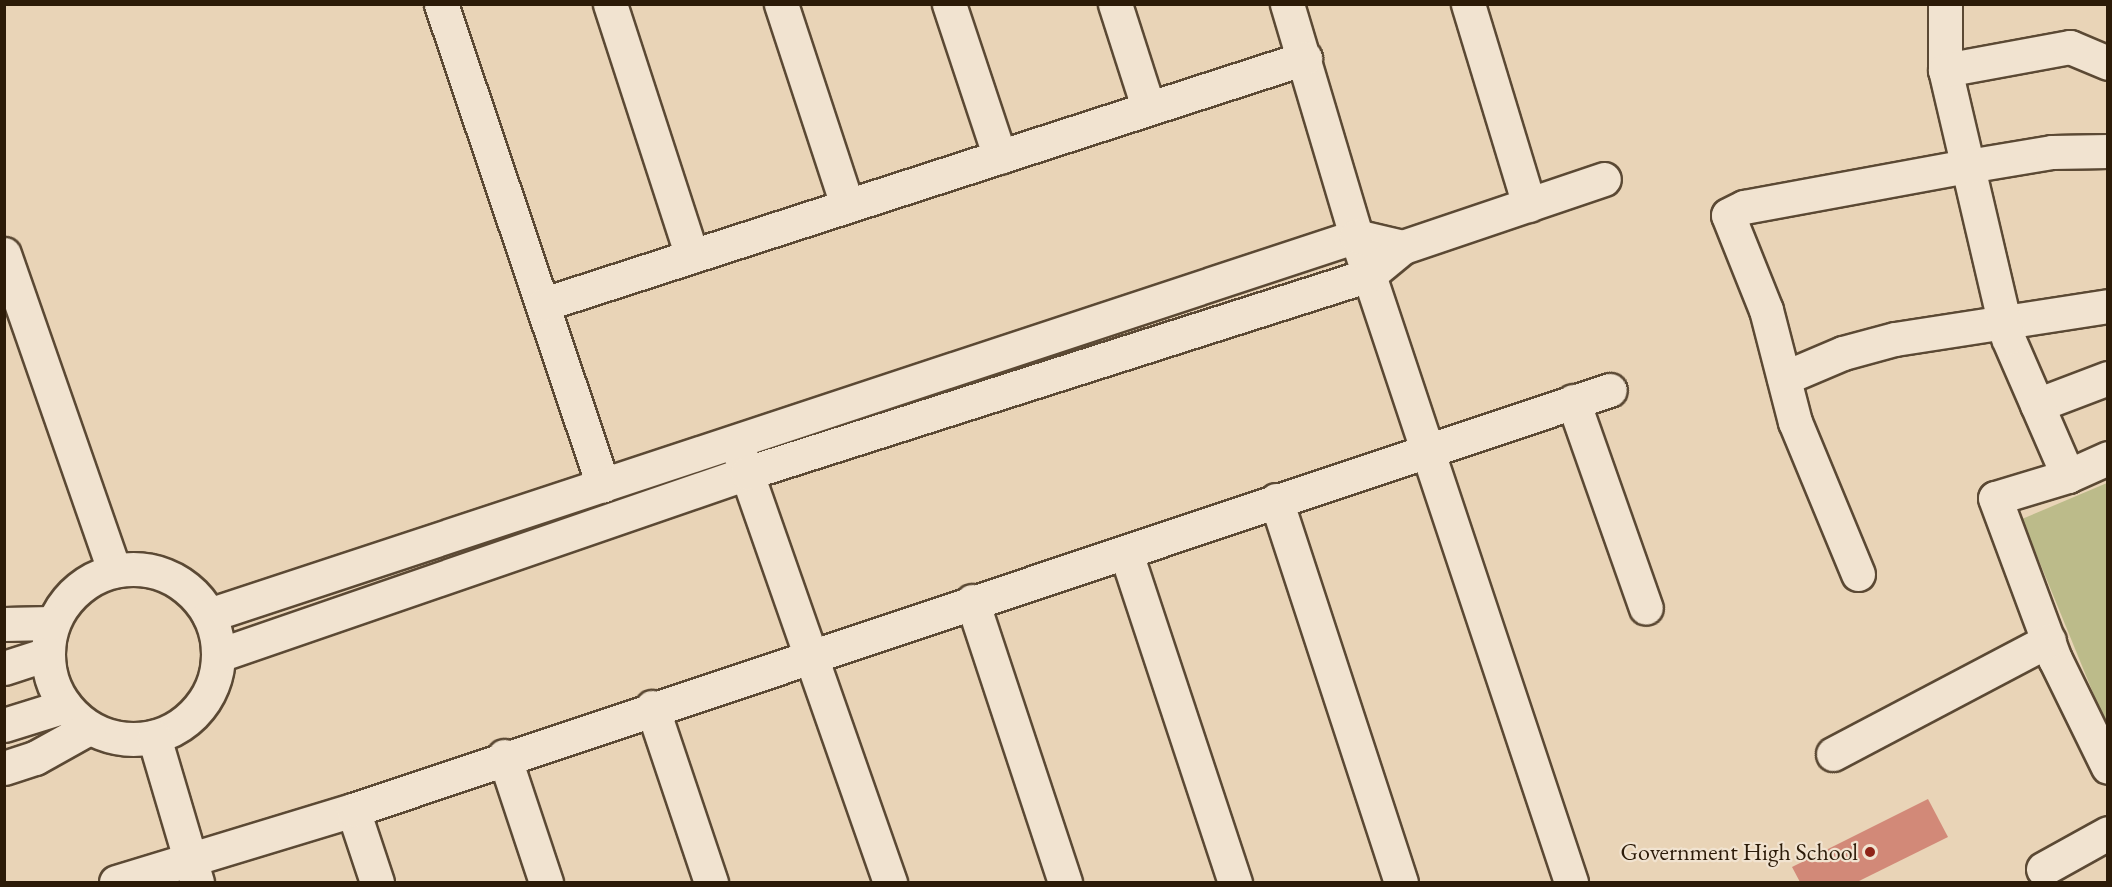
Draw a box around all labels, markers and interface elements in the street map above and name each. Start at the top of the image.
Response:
place label: Government High School [1621,838,1858,866]
marker: Government High School [1863,845,1877,859]

